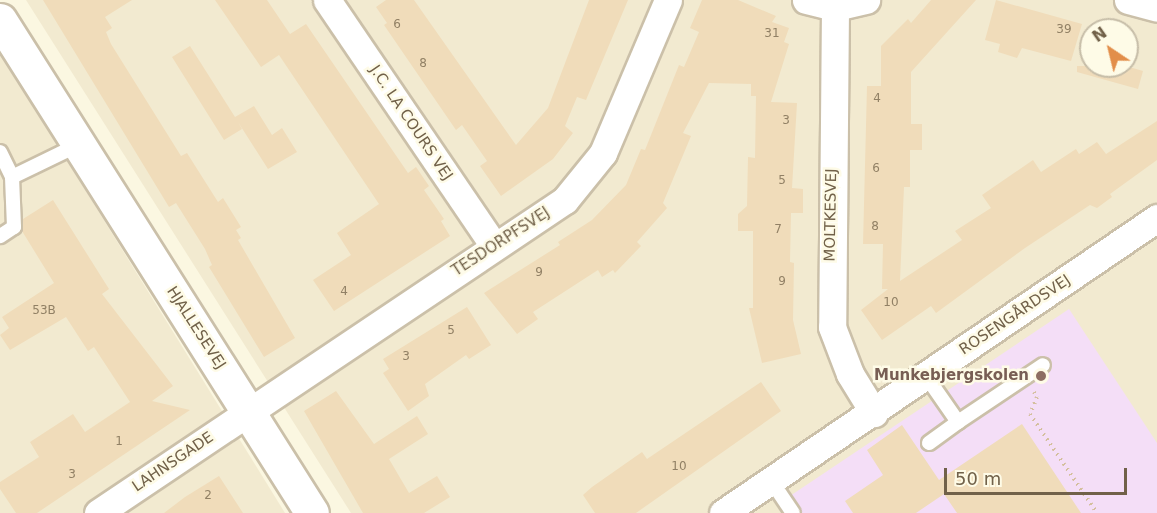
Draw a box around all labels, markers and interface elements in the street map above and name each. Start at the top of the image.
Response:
house number: 6 [393,18,401,32]
north arrow [1079,18,1139,78]
house number: 39 [1056,23,1072,37]
text: N [1089,23,1110,46]
house number: 31 [764,27,780,41]
house number: 8 [419,57,427,71]
street label: J.C. LA COURS VEJ [366,62,456,184]
house number: 4 [873,92,881,106]
house number: 3 [782,114,790,128]
house number: 6 [872,162,880,176]
street label: MOLTKESVEJ [821,168,841,262]
house number: 5 [778,174,786,188]
street label: TESDORPFSVEJ [449,204,553,280]
house number: 8 [871,220,879,234]
house number: 7 [774,223,782,237]
house number: 9 [535,266,543,280]
street label: ROSENGÅRDSVEJ [956,271,1074,359]
house number: 9 [778,275,786,289]
street label: HJALLESEVEJ [163,283,229,373]
house number: 4 [340,285,348,299]
house number: 10 [883,296,899,310]
house number: 53B [32,304,56,318]
house number: 5 [447,324,455,338]
house number: 3 [402,350,410,364]
place label: Munkebjergskolen [874,367,1029,385]
marker: Munkebjergskolen [1034,369,1048,383]
street label: LAHNSGADE [129,428,217,496]
house number: 1 [115,435,123,449]
scale bar [947,456,1130,494]
house number: 10 [671,460,687,474]
house number: 3 [68,468,76,482]
text: 50 m [955,468,1001,489]
house number: 2 [204,489,212,503]

